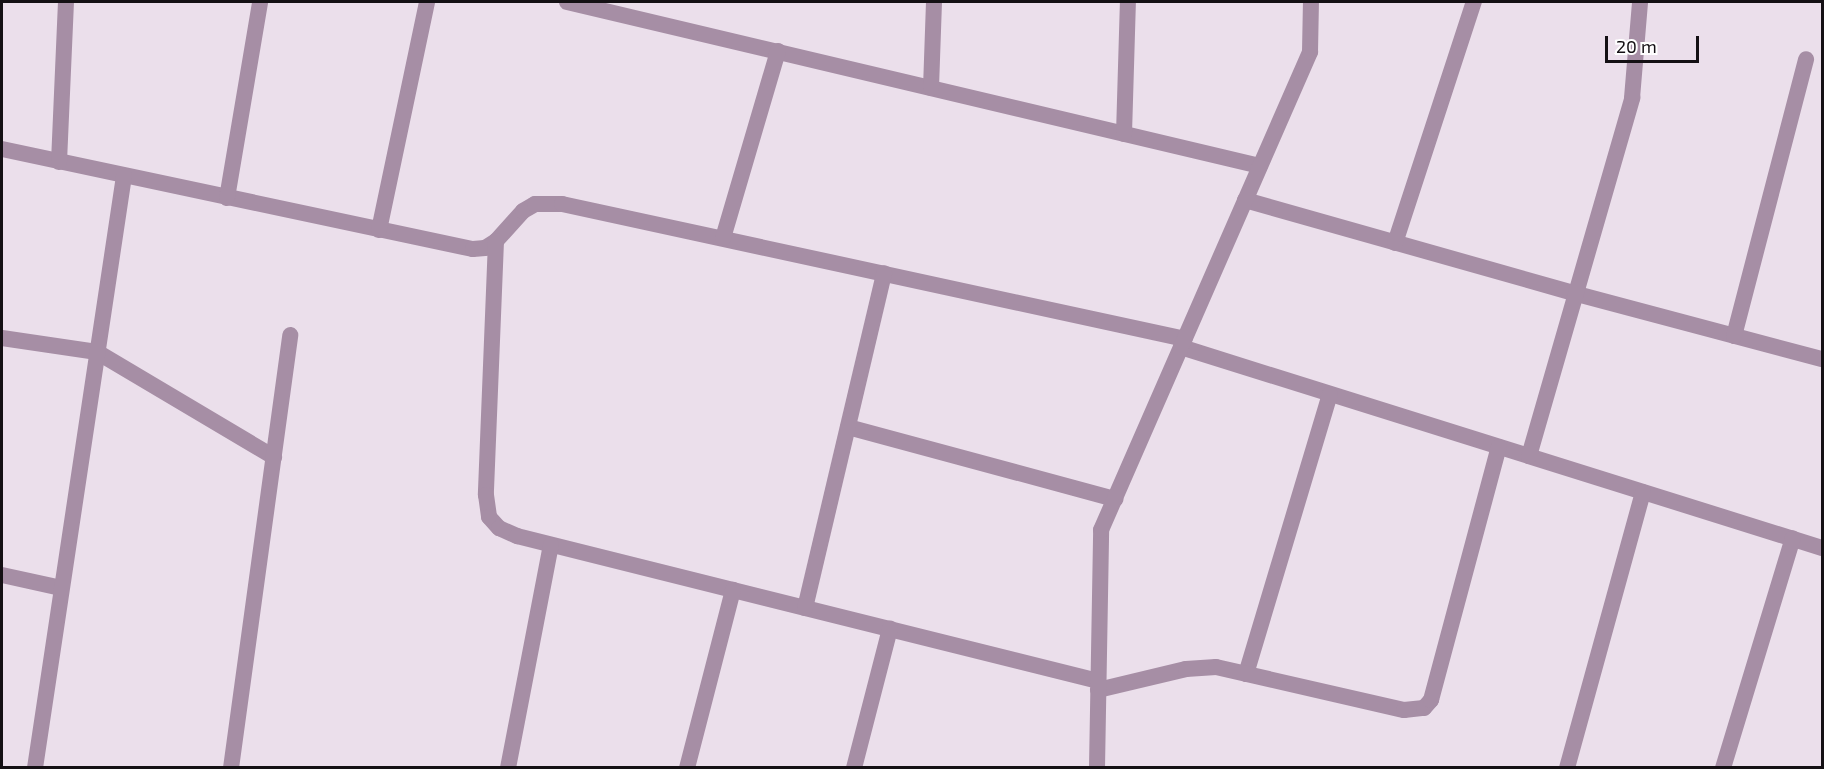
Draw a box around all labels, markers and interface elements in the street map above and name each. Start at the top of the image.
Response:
scale bar [1608,24,1702,62]
text: 20 m [1616,35,1657,57]

